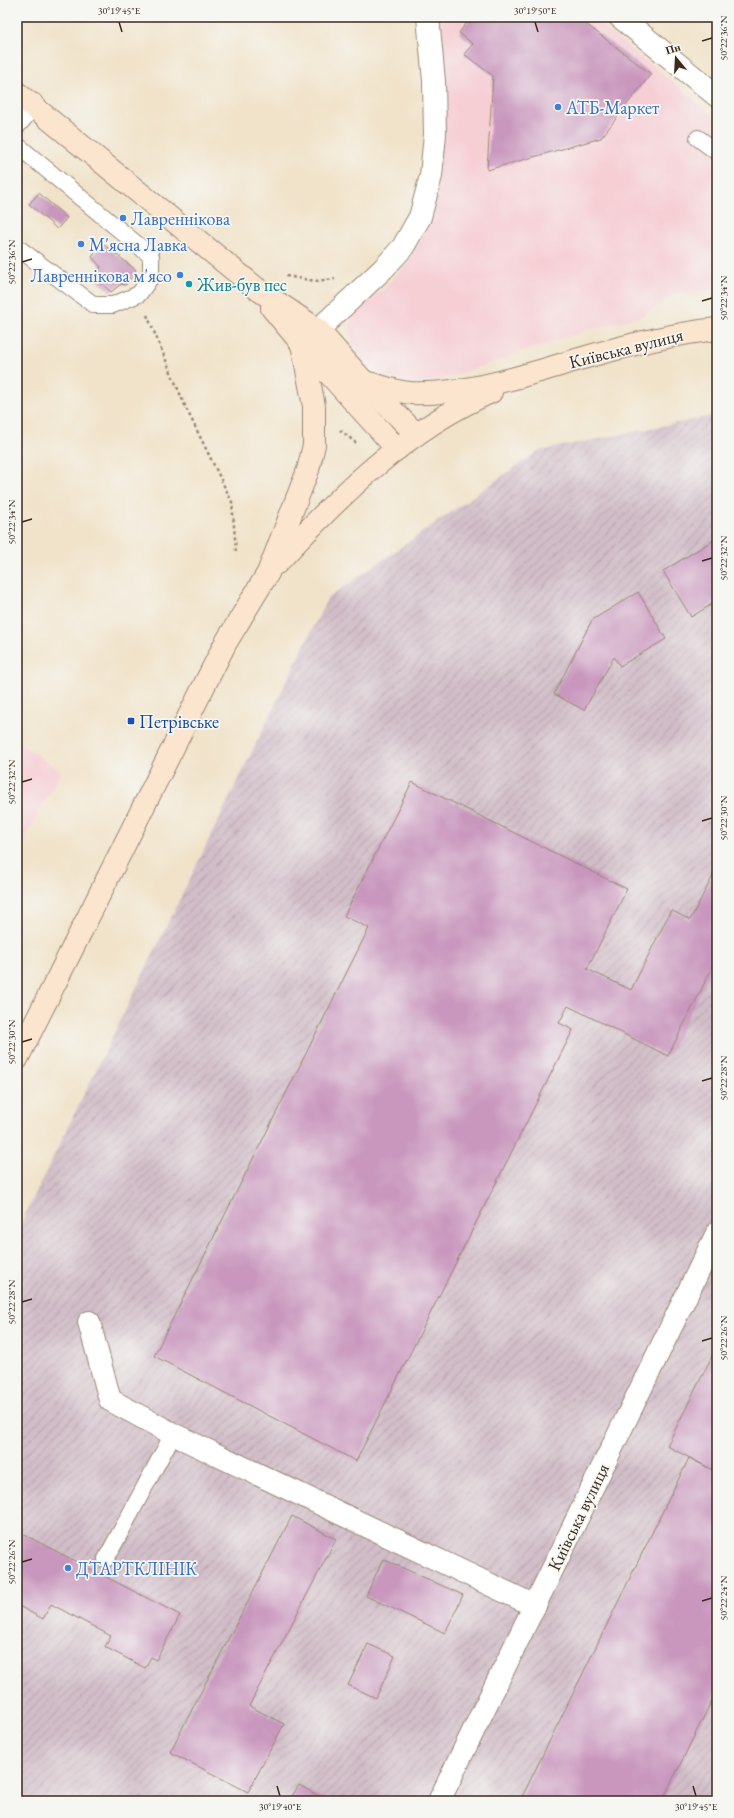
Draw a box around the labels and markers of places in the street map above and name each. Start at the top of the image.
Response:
place label: АТБ-Маркет [565,96,660,119]
marker: АТБ-Маркет [553,102,563,112]
place label: Лавреннікова [131,207,231,230]
marker: Лавреннікова [118,213,128,223]
place label: М'ясна Лавка [89,233,188,256]
marker: М'ясна Лавка [76,239,86,249]
place label: Лавреннікова м'ясо [31,264,172,287]
marker: Лавреннікова м'ясо [175,270,185,280]
place label: Жив-був пес [196,273,287,296]
marker: Жив-був пес [184,279,194,289]
place label: Петрівське [139,710,219,733]
marker: Петрівське [126,716,136,726]
place label: ДТАРТКЛІНІК [76,1557,197,1580]
marker: ДТАРТКЛІНІК [63,1563,73,1573]

